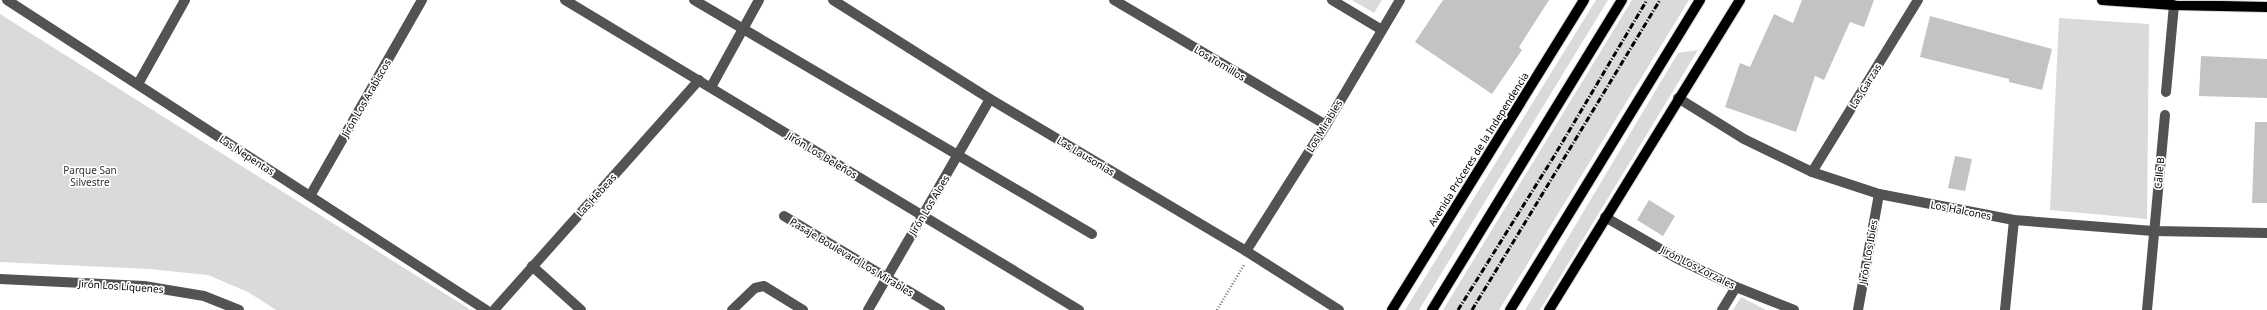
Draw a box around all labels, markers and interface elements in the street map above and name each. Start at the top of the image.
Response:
street label: Los Tomillos [1192,42,1248,84]
street label: Jirón Los Arabiscos [337,56,394,140]
street label: Las Garzas [1846,61,1884,111]
street label: Avenida Próceres de la Independencia [1425,69,1531,229]
street label: Los Mirables [1303,97,1345,155]
street label: Jirón Los Beleños [783,128,860,182]
street label: Las Nepentas [217,132,278,178]
street label: Las Lausonias [1054,133,1118,179]
street label: Calle B [2151,157,2167,189]
park label: Parque San Silvestre [63,163,117,189]
street label: Las Hebeas [573,170,619,220]
street label: Jirón Los Aloes [905,172,953,239]
street label: Los Halcones [1929,197,1993,223]
street label: Pasaje Boulevard Los Mirables [788,214,917,300]
street label: Jirón Los Ibíes [1855,218,1881,286]
street label: Jirón Los Zorzales [1657,242,1738,292]
street label: Jirón Los Líquenes [77,276,164,296]

